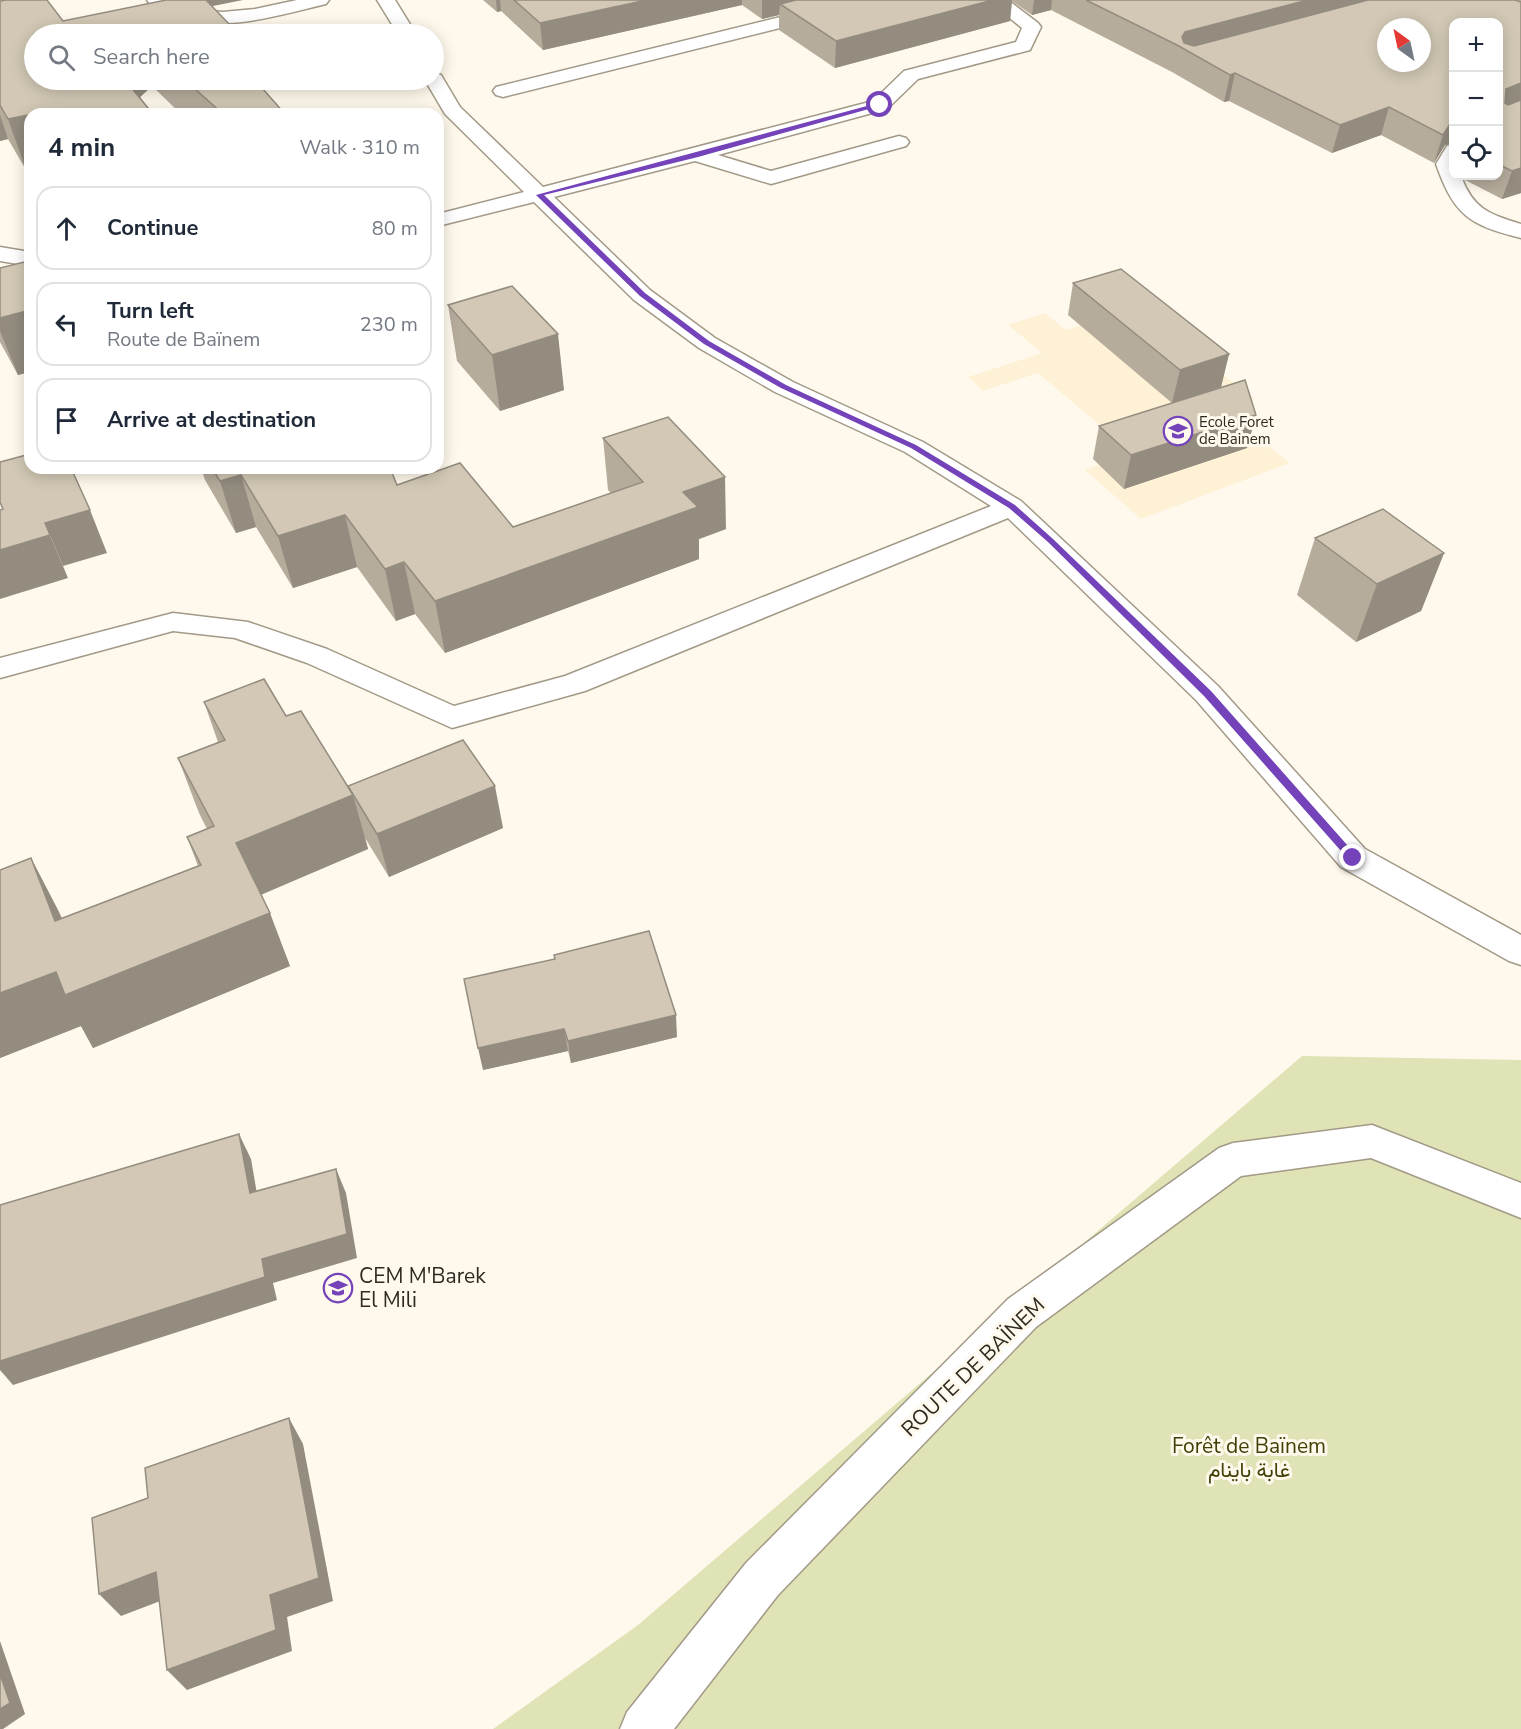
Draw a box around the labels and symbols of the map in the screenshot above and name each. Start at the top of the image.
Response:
north arrow [1377,18,1431,72]
route start [866,91,892,117]
place label: Ecole Foret de Bainem [1199,412,1275,449]
school or university icon: Ecole Foret de Bainem [1162,415,1194,447]
route end [1339,844,1365,870]
place label: CEM M'Barek El Mili [359,1262,486,1314]
school or university icon: CEM M'Barek El Mili [322,1272,354,1304]
street label: ROUTE DE BAÏNEM [895,1291,1051,1443]
park label: Forêt de Baïnem غابة باينام [1172,1432,1326,1484]

